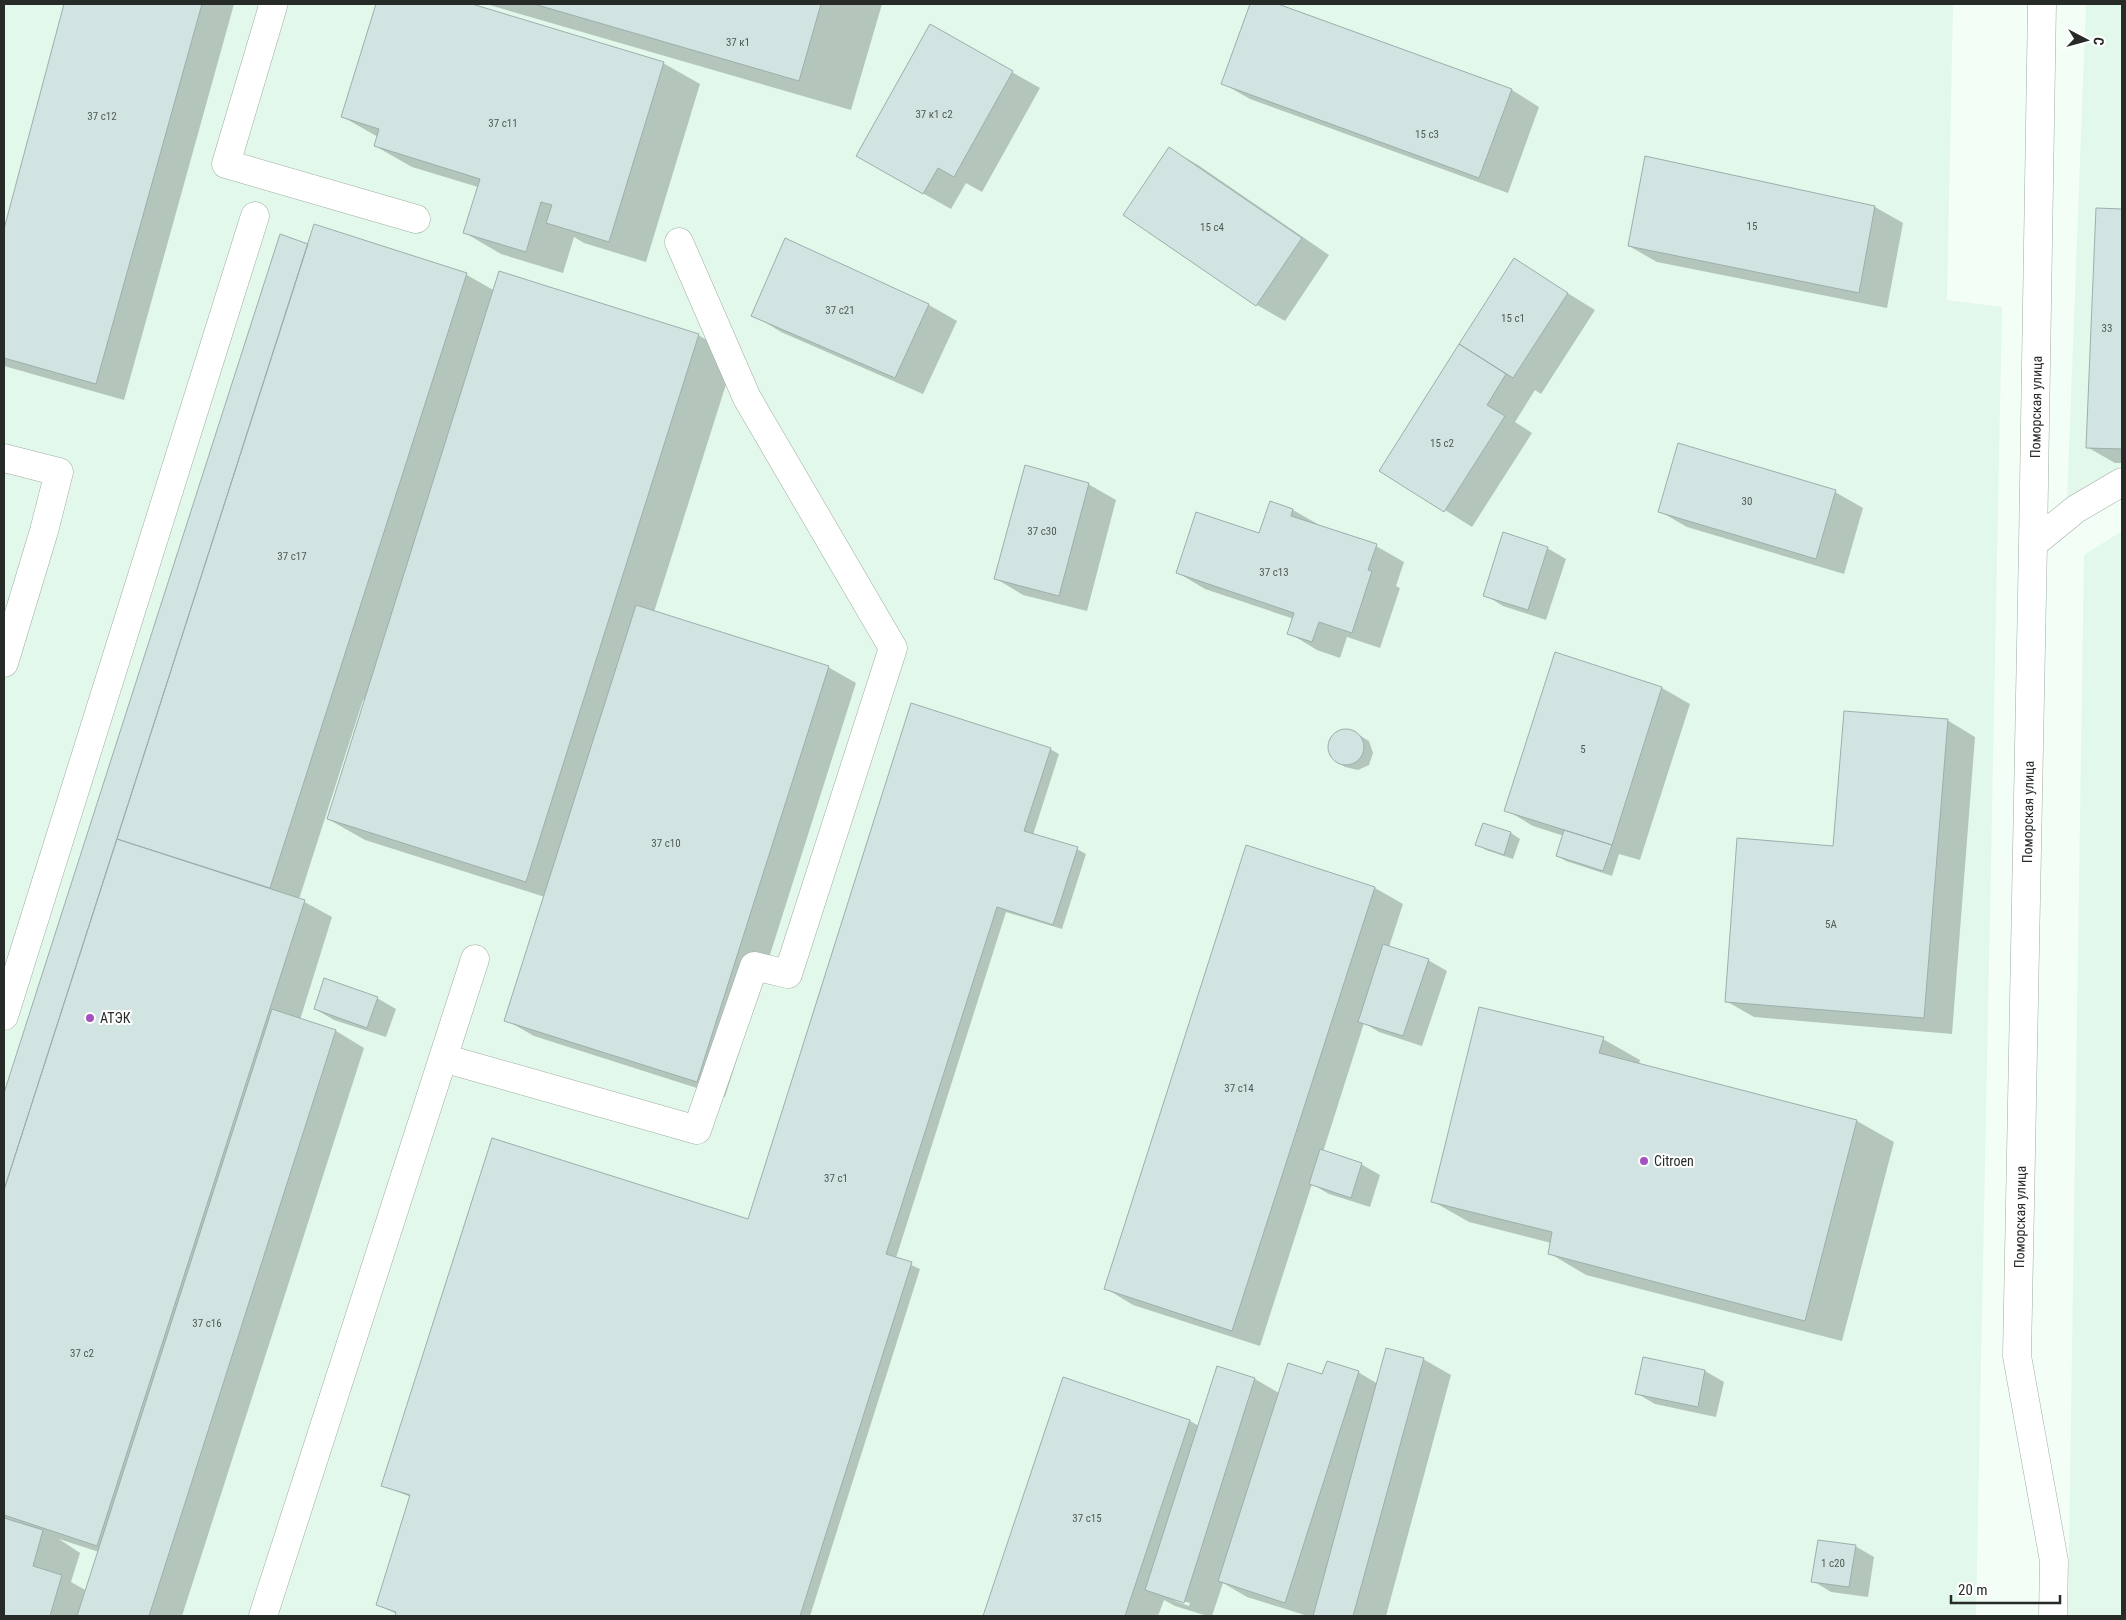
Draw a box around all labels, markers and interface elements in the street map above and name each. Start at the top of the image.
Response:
north arrow [2061,15,2111,65]
house number: 37 к1 [726,36,750,49]
text: С [2091,37,2107,46]
house number: 37 к1 с2 [915,108,953,121]
house number: 37 c12 [87,110,117,123]
house number: 37 с11 [488,117,518,130]
house number: 15 с3 [1415,128,1439,141]
house number: 15 [1747,220,1757,233]
house number: 15 с4 [1200,221,1225,234]
house number: 37 с21 [825,304,855,317]
house number: 15 с1 [1501,312,1525,325]
house number: 33 [2102,322,2112,335]
street label: Поморская улица [2027,356,2045,458]
house number: 15 с2 [1430,437,1454,450]
house number: 30 [1742,495,1752,508]
house number: 37 с30 [1027,525,1057,538]
house number: 37 с17 [277,550,307,563]
house number: 37 с13 [1259,566,1289,579]
house number: 5 [1580,743,1586,756]
street label: Поморская улица [2019,761,2037,863]
house number: 37 с10 [651,837,681,850]
house number: 5А [1825,918,1838,931]
place label: АТЭК [100,1010,131,1026]
marker: АТЭК [84,1012,96,1024]
house number: 37 с14 [1224,1082,1254,1095]
place label: Citroen [1654,1153,1694,1169]
marker: Citroen [1638,1155,1650,1167]
street label: Поморская улица [2011,1166,2029,1268]
house number: 37 с1 [824,1172,848,1185]
house number: 37 с16 [192,1317,222,1330]
house number: 37 с2 [70,1347,94,1360]
house number: 37 с15 [1072,1512,1102,1525]
house number: 1 с20 [1821,1557,1845,1570]
scale bar [1951,1572,2060,1604]
text: 20 m [1958,1581,1988,1599]

